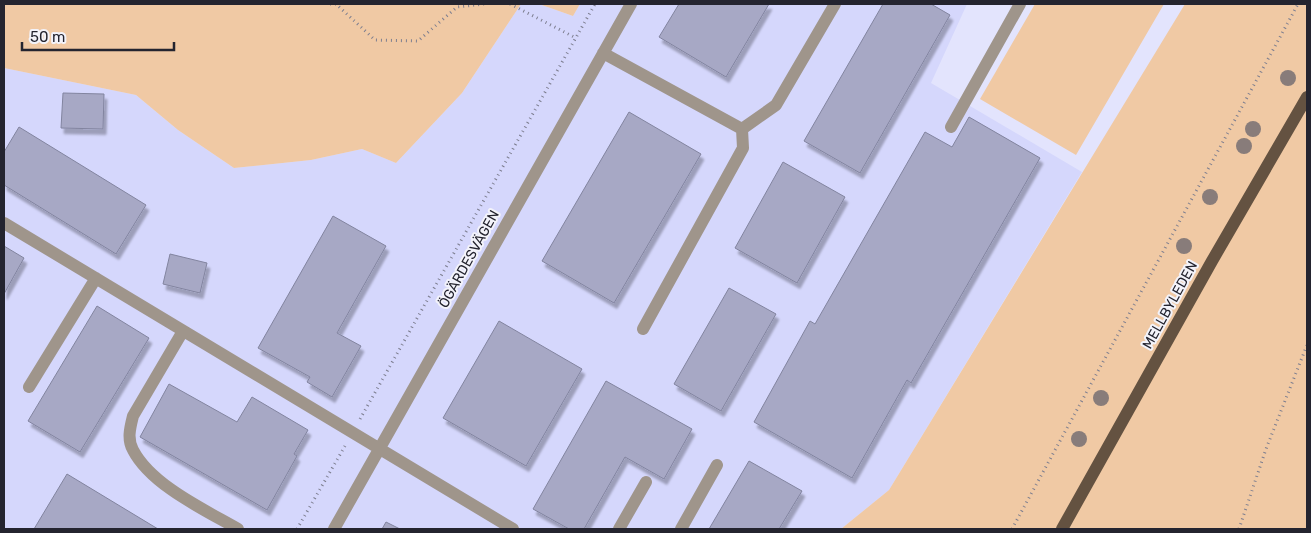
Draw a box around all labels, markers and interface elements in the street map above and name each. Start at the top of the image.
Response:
scale bar [22,20,175,52]
text: 50 m [30,28,65,46]
street label: ÖGÄRDESVÄGEN [435,207,503,311]
street label: MELLBYLEDEN [1139,258,1201,352]

